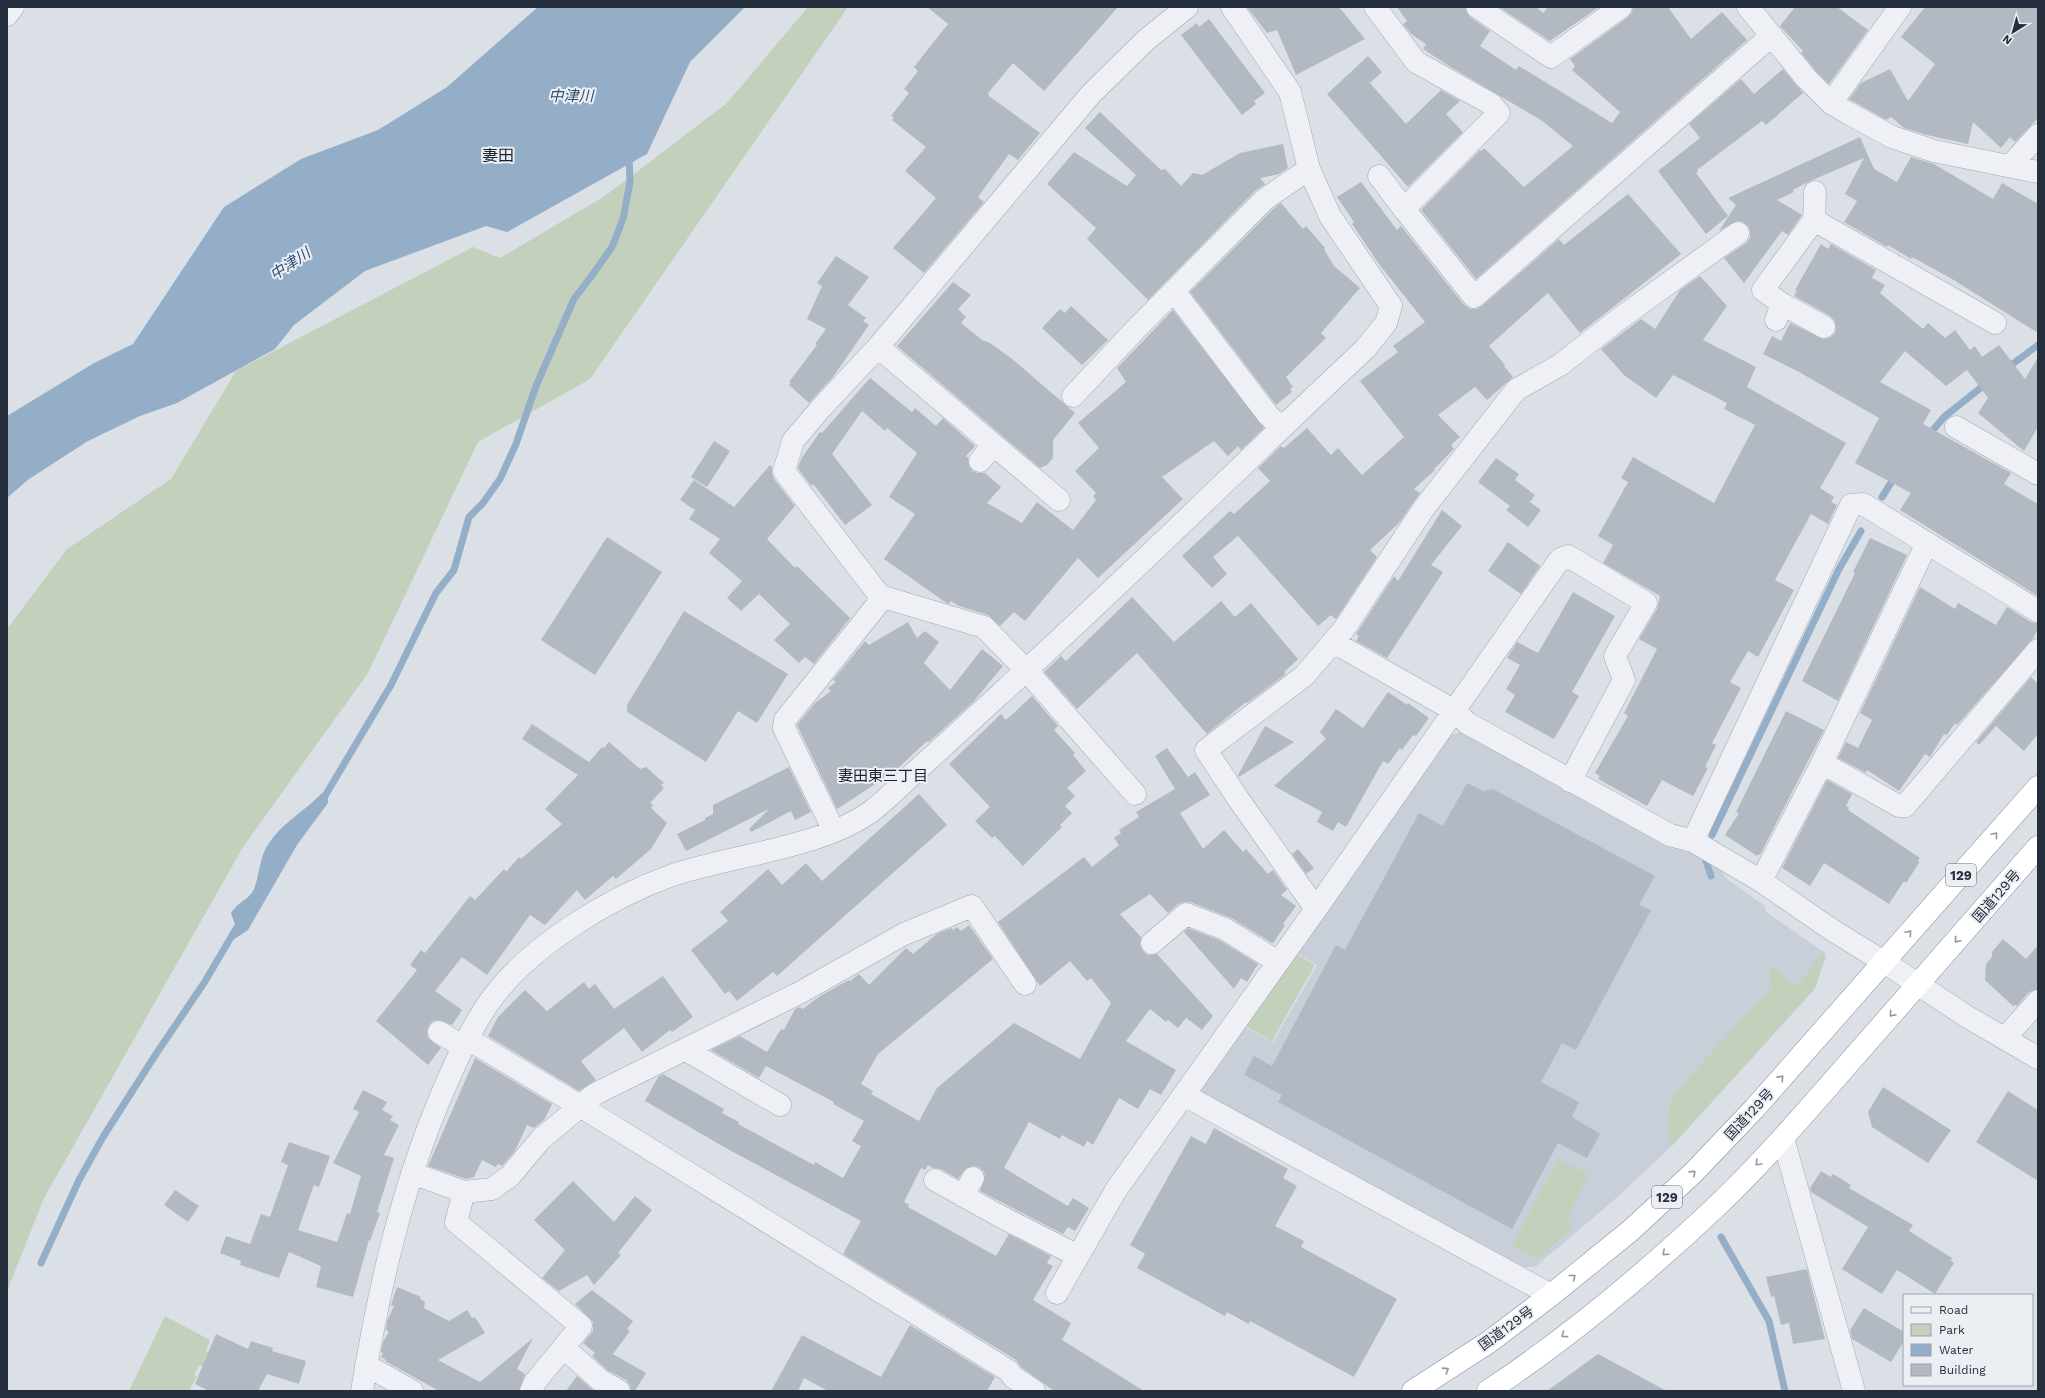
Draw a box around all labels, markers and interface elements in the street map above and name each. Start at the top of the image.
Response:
north arrow [1993,12,2033,52]
text: N [2000,32,2014,47]
water label: 中津川 [548,87,595,105]
district label: 妻田 [482,146,514,165]
water label: 中津川 [266,243,315,284]
district label: 妻田東三丁目 [838,767,928,785]
one-way arrow [1991,833,1998,840]
road number: 129 [1946,864,1976,886]
street label: 国道129号 [1969,867,2023,925]
one-way arrow [1905,930,1912,938]
one-way arrow [1954,935,1962,943]
one-way arrow [1890,1010,1897,1017]
one-way arrow [1777,1076,1784,1083]
street label: 国道129号 [1721,1085,1777,1143]
one-way arrow [1756,1158,1763,1166]
one-way arrow [1688,1171,1696,1178]
road number: 129 [1652,1186,1682,1208]
one-way arrow [1662,1248,1670,1256]
one-way arrow [1569,1274,1576,1281]
legend [1903,1294,2033,1386]
street label: 国道129号 [1475,1303,1537,1353]
text: Road [1939,1303,1968,1317]
text: Park [1939,1323,1965,1337]
one-way arrow [1562,1331,1569,1338]
text: Water [1939,1343,1974,1357]
text: Building [1939,1363,1986,1377]
one-way arrow [1442,1367,1449,1375]

